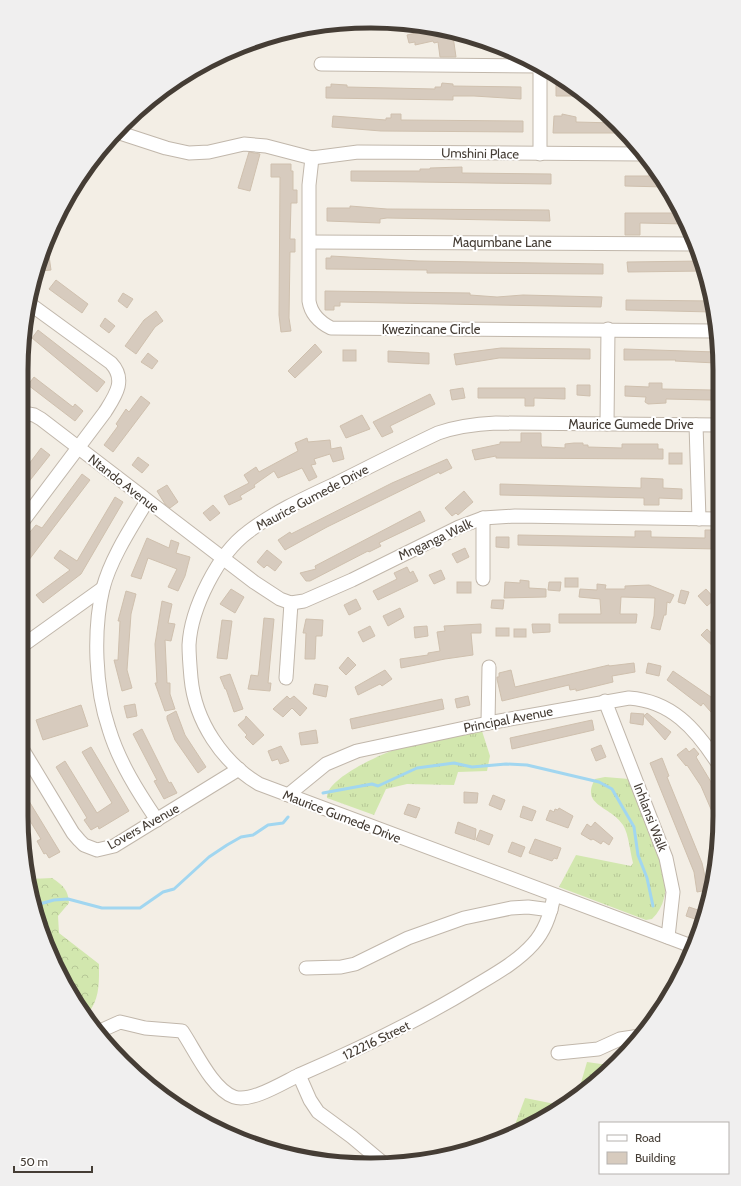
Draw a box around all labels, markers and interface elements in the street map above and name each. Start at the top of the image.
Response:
street label: Umshini Place [441,144,519,162]
street label: Maqumbane Lane [452,234,552,250]
street label: Kwezincane Circle [382,321,481,337]
street label: Maurice Gumede Drive [568,416,694,432]
street label: Ntando Avenue [85,450,163,516]
street label: Maurice Gumede Drive [253,460,371,533]
street label: Mnganga Walk [395,515,475,563]
street label: Principal Avenue [462,702,554,736]
street label: Inhlansi Walk [631,780,671,854]
street label: Maurice Gumede Drive [281,786,404,846]
street label: Lovers Avenue [104,799,182,852]
street label: 122216 Street [340,1017,413,1063]
legend [599,1122,729,1174]
text: Road [635,1130,661,1145]
scale bar [14,1148,92,1174]
text: Building [635,1150,677,1165]
text: 50 m [20,1154,48,1169]

